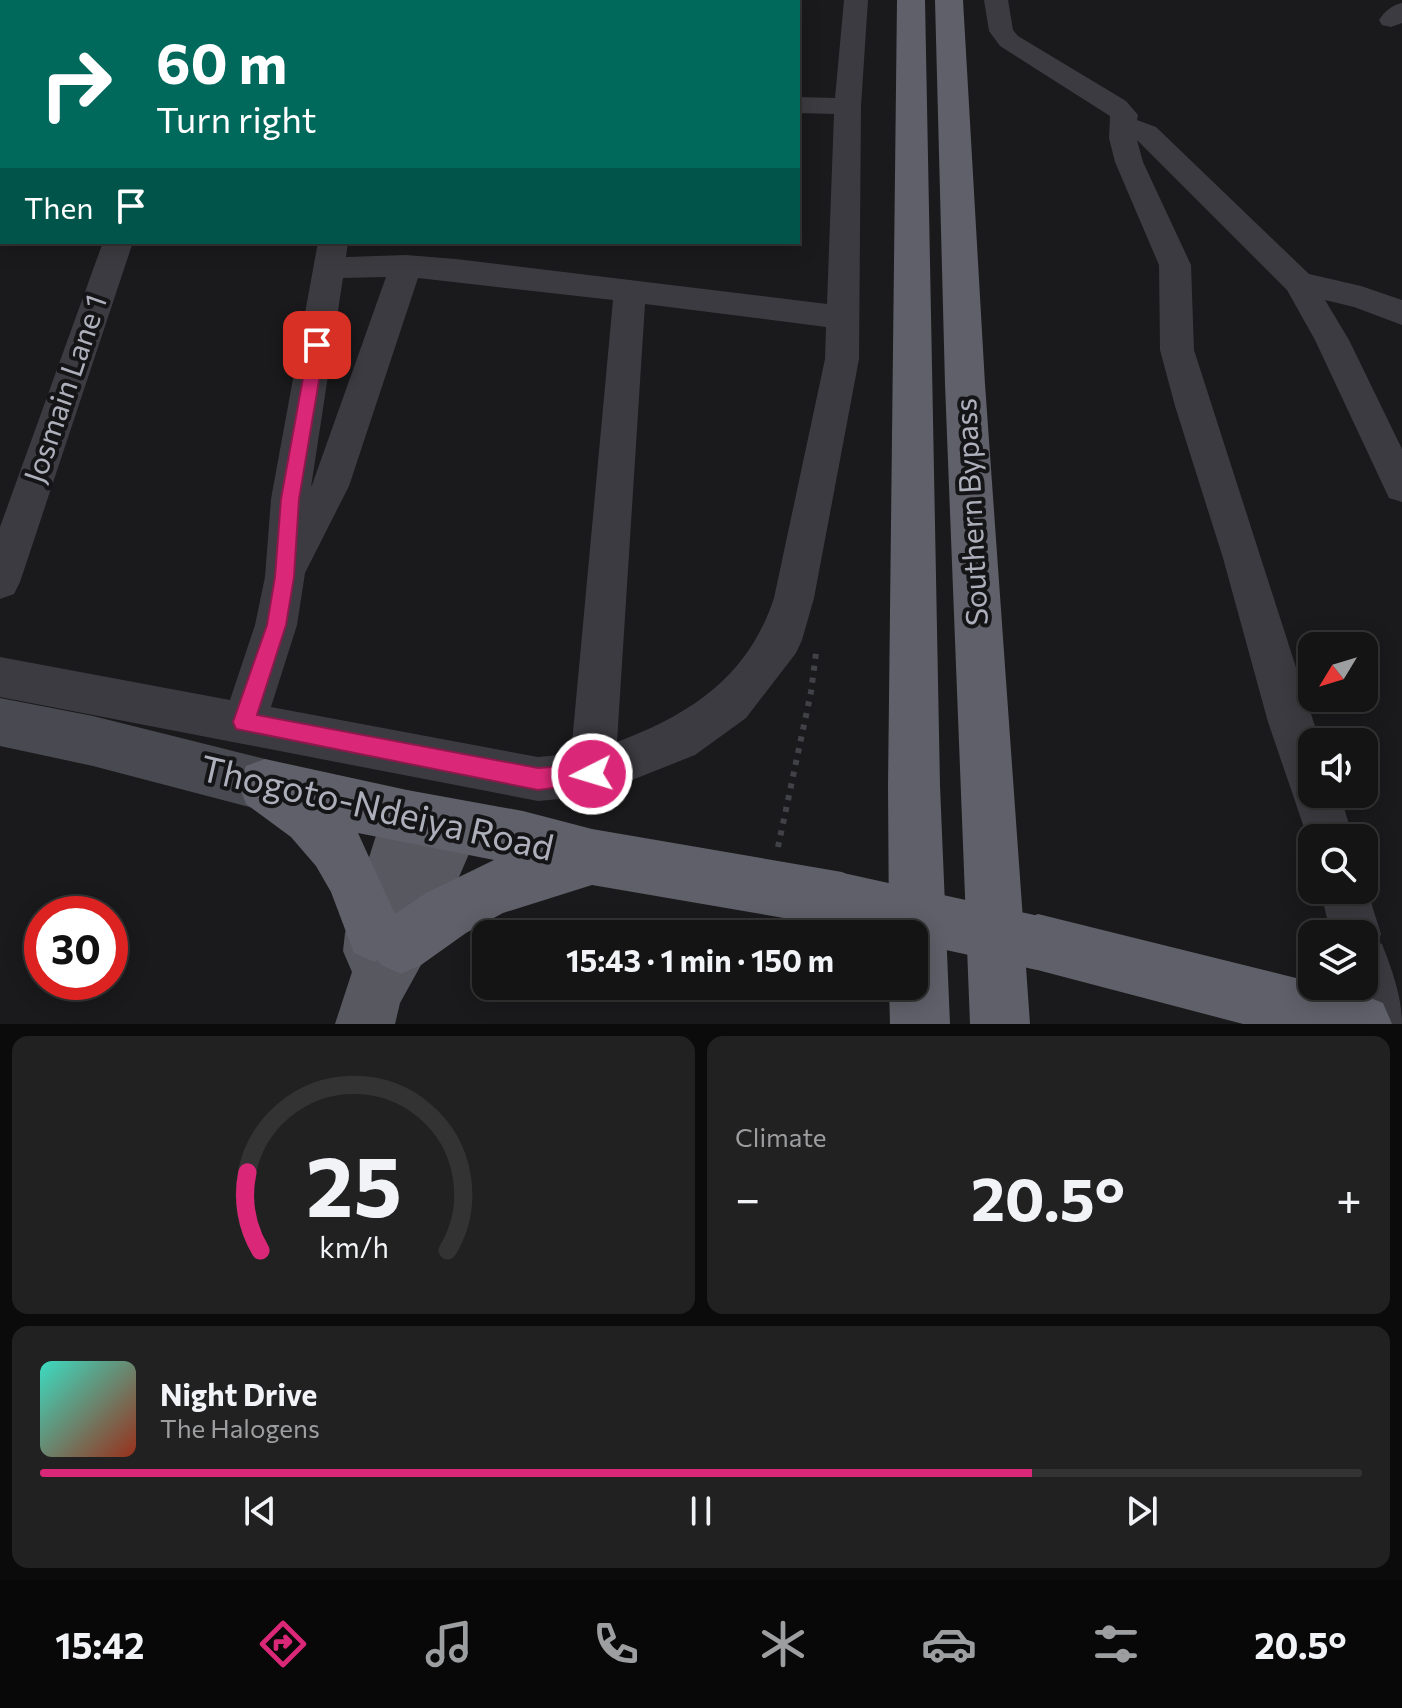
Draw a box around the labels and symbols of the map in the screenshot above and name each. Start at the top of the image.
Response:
street label: Josmain Lane 1 [14,289,113,487]
pin [283,311,351,379]
street label: Southern Bypass [945,397,994,627]
north arrow [1298,632,1378,712]
position arrow [550,732,634,816]
street label: Thogoto-Ndeiya Road [197,744,558,868]
speed limit sign: 30 [24,896,128,1000]

